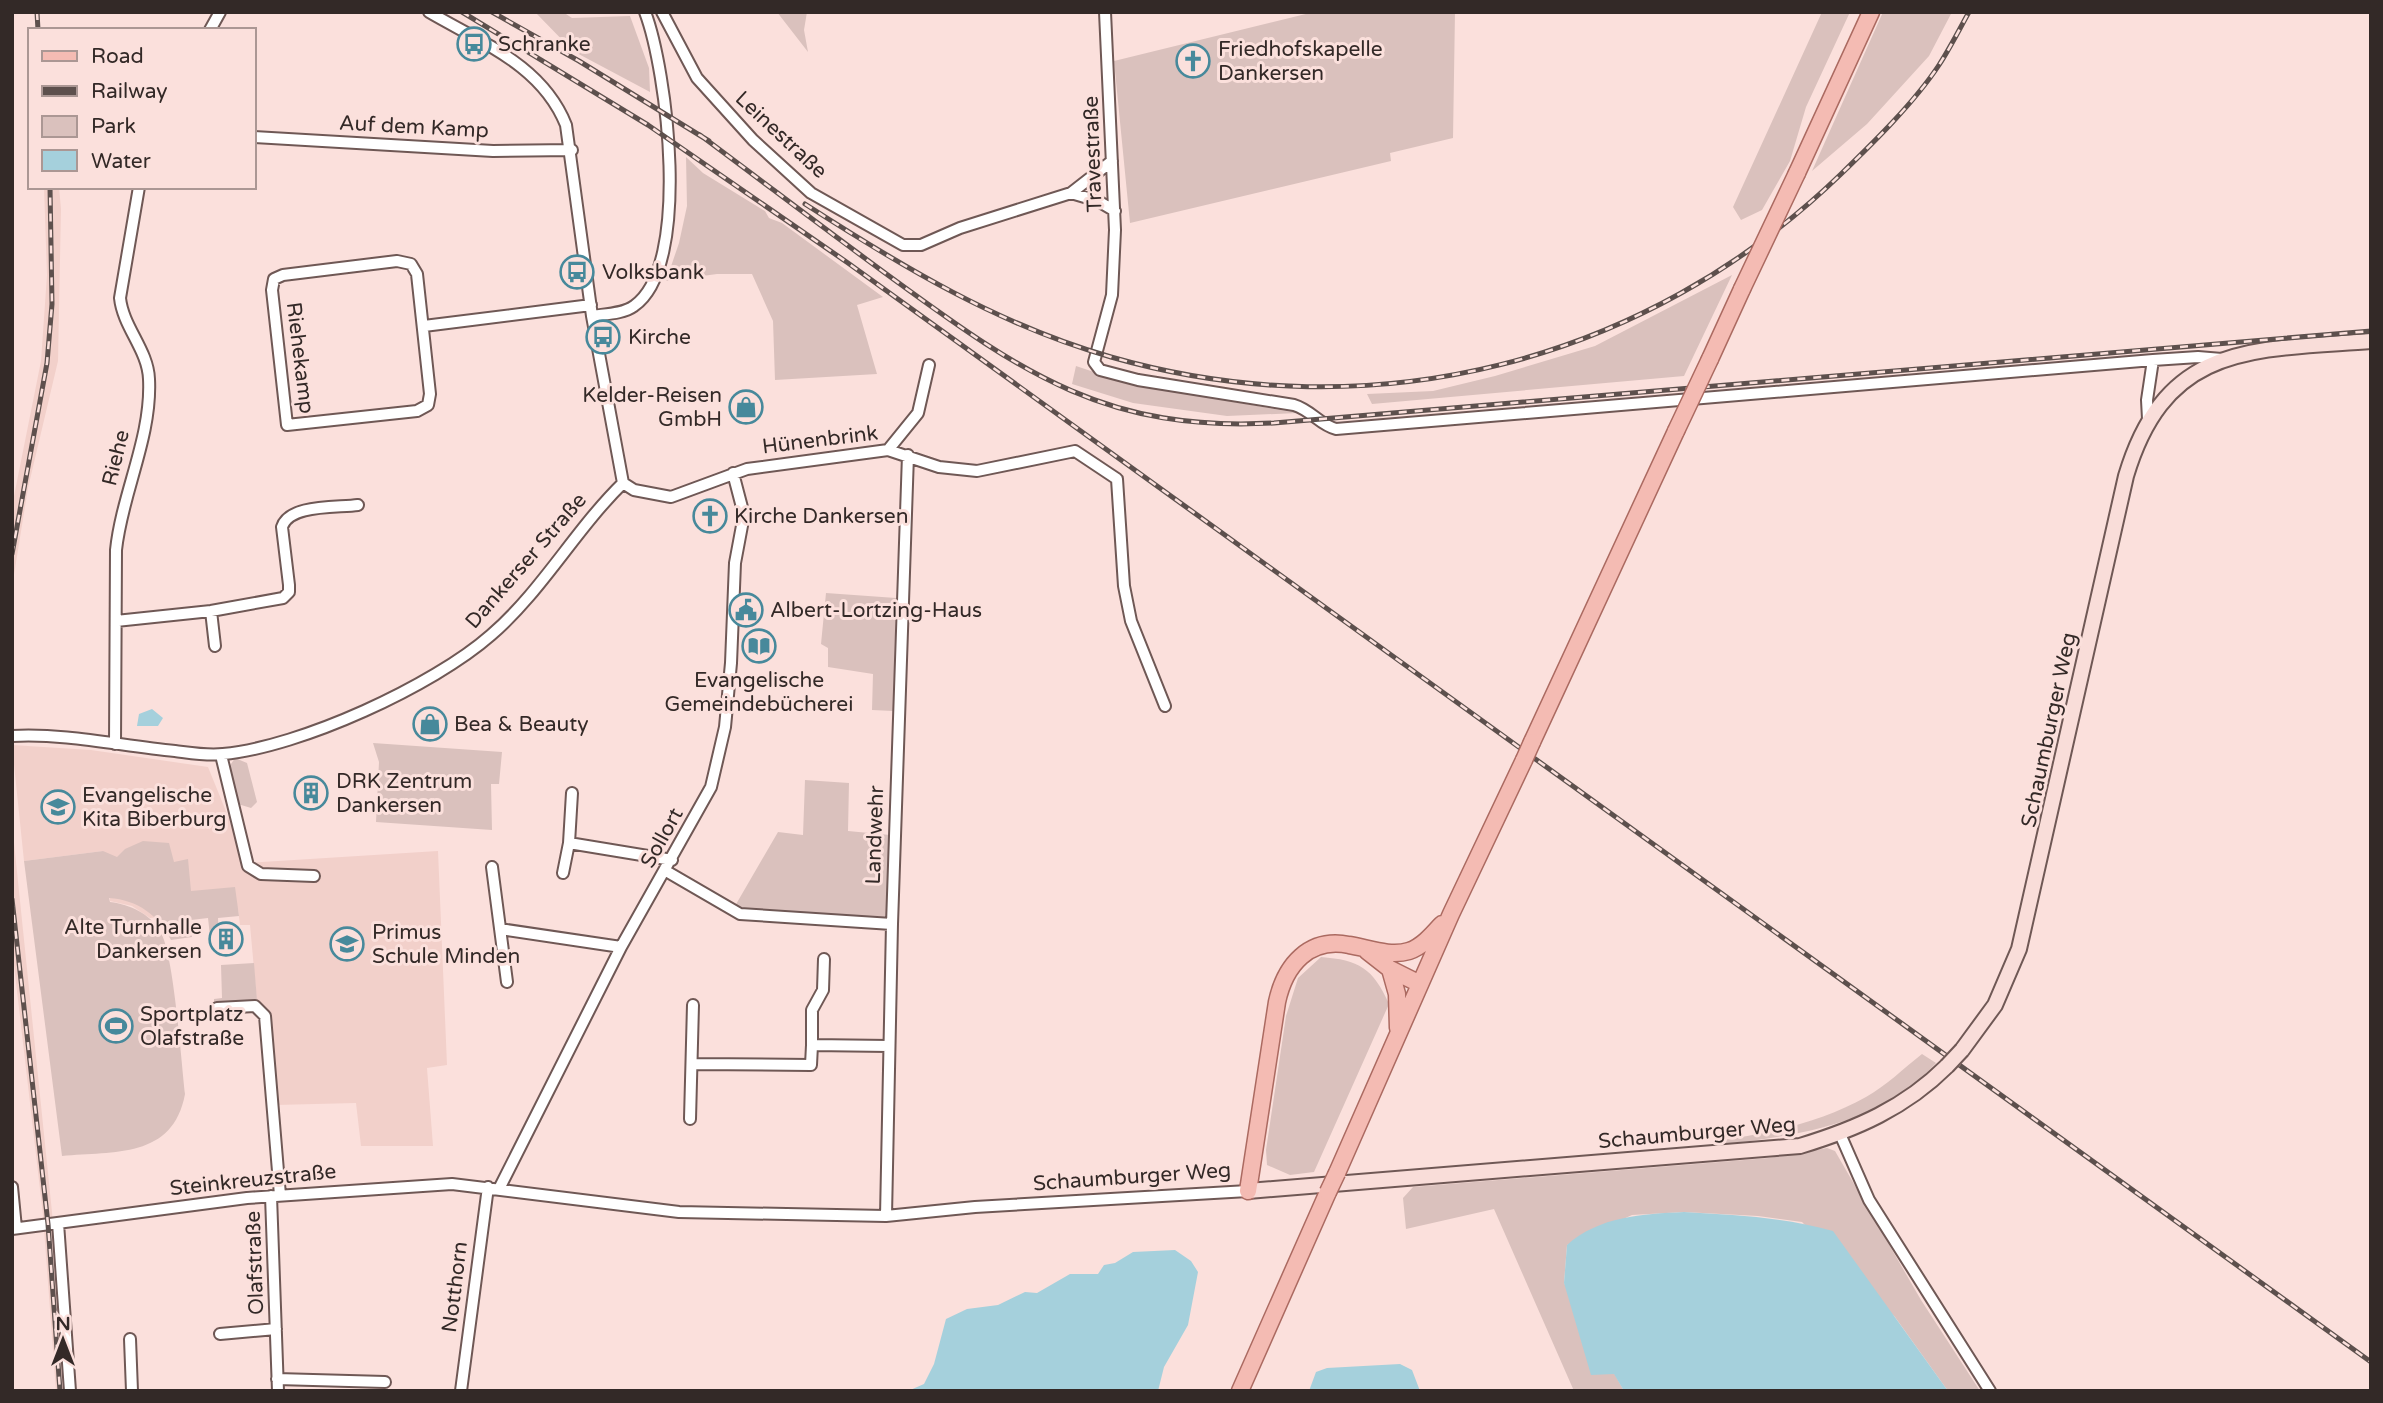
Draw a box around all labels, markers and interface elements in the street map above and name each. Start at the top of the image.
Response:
bus stop icon: Schranke [455,25,493,63]
legend [28,28,256,189]
place label: Schranke [498,32,591,57]
place label: Friedhofskapelle Dankersen [1218,37,1383,86]
church icon: Friedhofskapelle Dankersen [1174,42,1212,80]
text: Road [91,44,144,69]
text: Railway [91,79,168,104]
street label: Leinestraße [730,86,832,184]
street label: Travestraße [1078,95,1108,213]
street label: Auf dem Kamp [338,111,490,143]
text: Park [91,114,136,139]
text: Water [91,149,151,174]
bus stop icon: Volksbank [558,253,596,291]
place label: Volksbank [602,260,704,285]
street label: Riehekamp [281,301,319,415]
bus stop icon: Kirche [584,318,622,356]
place label: Kirche [628,325,691,350]
place label: Kelder-Reisen GmbH [582,383,722,432]
shop icon: Kelder-Reisen GmbH [727,388,765,426]
street label: Hünenbrink [761,420,879,460]
street label: Riehe [97,427,135,489]
street label: Dankerser Straße [460,488,592,634]
church icon: Kirche Dankersen [691,497,729,535]
place label: Kirche Dankersen [734,504,908,529]
public building icon: Albert-Lortzing-Haus [727,591,765,629]
place label: Albert-Lortzing-Haus [770,598,982,623]
library icon: Evangelische Gemeindebücherei [740,627,778,665]
street label: Schaumburger Weg [2016,630,2082,830]
place label: Evangelische Gemeindebücherei [665,668,853,717]
shop icon: Bea & Beauty [411,705,449,743]
place label: Bea & Beauty [454,712,588,737]
place label: DRK Zentrum Dankersen [336,769,472,818]
building icon: DRK Zentrum Dankersen [292,774,330,812]
place label: Evangelische Kita Biberburg [82,783,226,832]
street label: Landwehr [861,785,889,885]
school or university icon: Evangelische Kita Biberburg [39,788,77,826]
street label: Sollort [635,804,689,872]
place label: Alte Turnhalle Dankersen [64,915,202,964]
building icon: Alte Turnhalle Dankersen [207,920,245,958]
place label: Primus Schule Minden [372,920,520,969]
school or university icon: Primus Schule Minden [328,925,366,963]
place label: Sportplatz Olafstraße [140,1002,244,1051]
sports icon: Sportplatz Olafstraße [97,1007,135,1045]
street label: Schaumburger Weg [1597,1112,1797,1154]
street label: Schaumburger Weg [1032,1158,1232,1196]
street label: Steinkreuzstraße [169,1159,337,1201]
street label: Olafstraße [241,1210,269,1315]
street label: Notthorn [437,1240,473,1334]
north arrow [28,1305,98,1375]
text: N [55,1313,71,1335]

